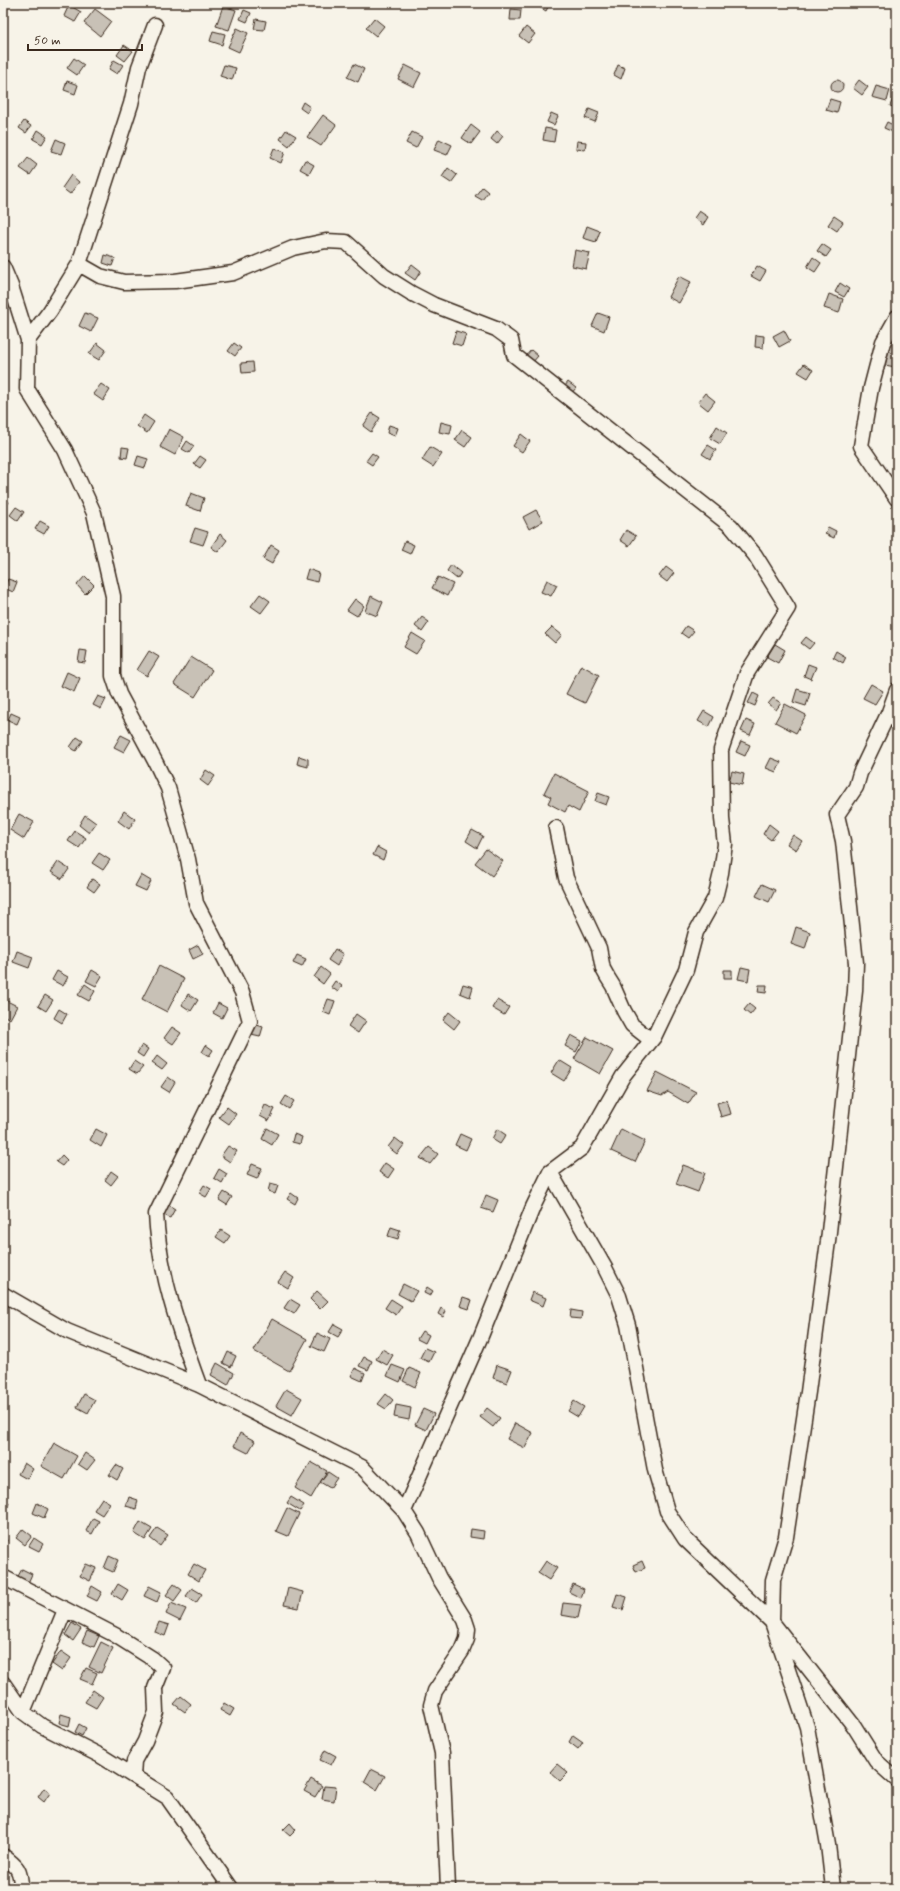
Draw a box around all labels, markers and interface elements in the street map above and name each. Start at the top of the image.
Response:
scale bar [28,26,142,52]
text: 50 m [34,33,61,49]

